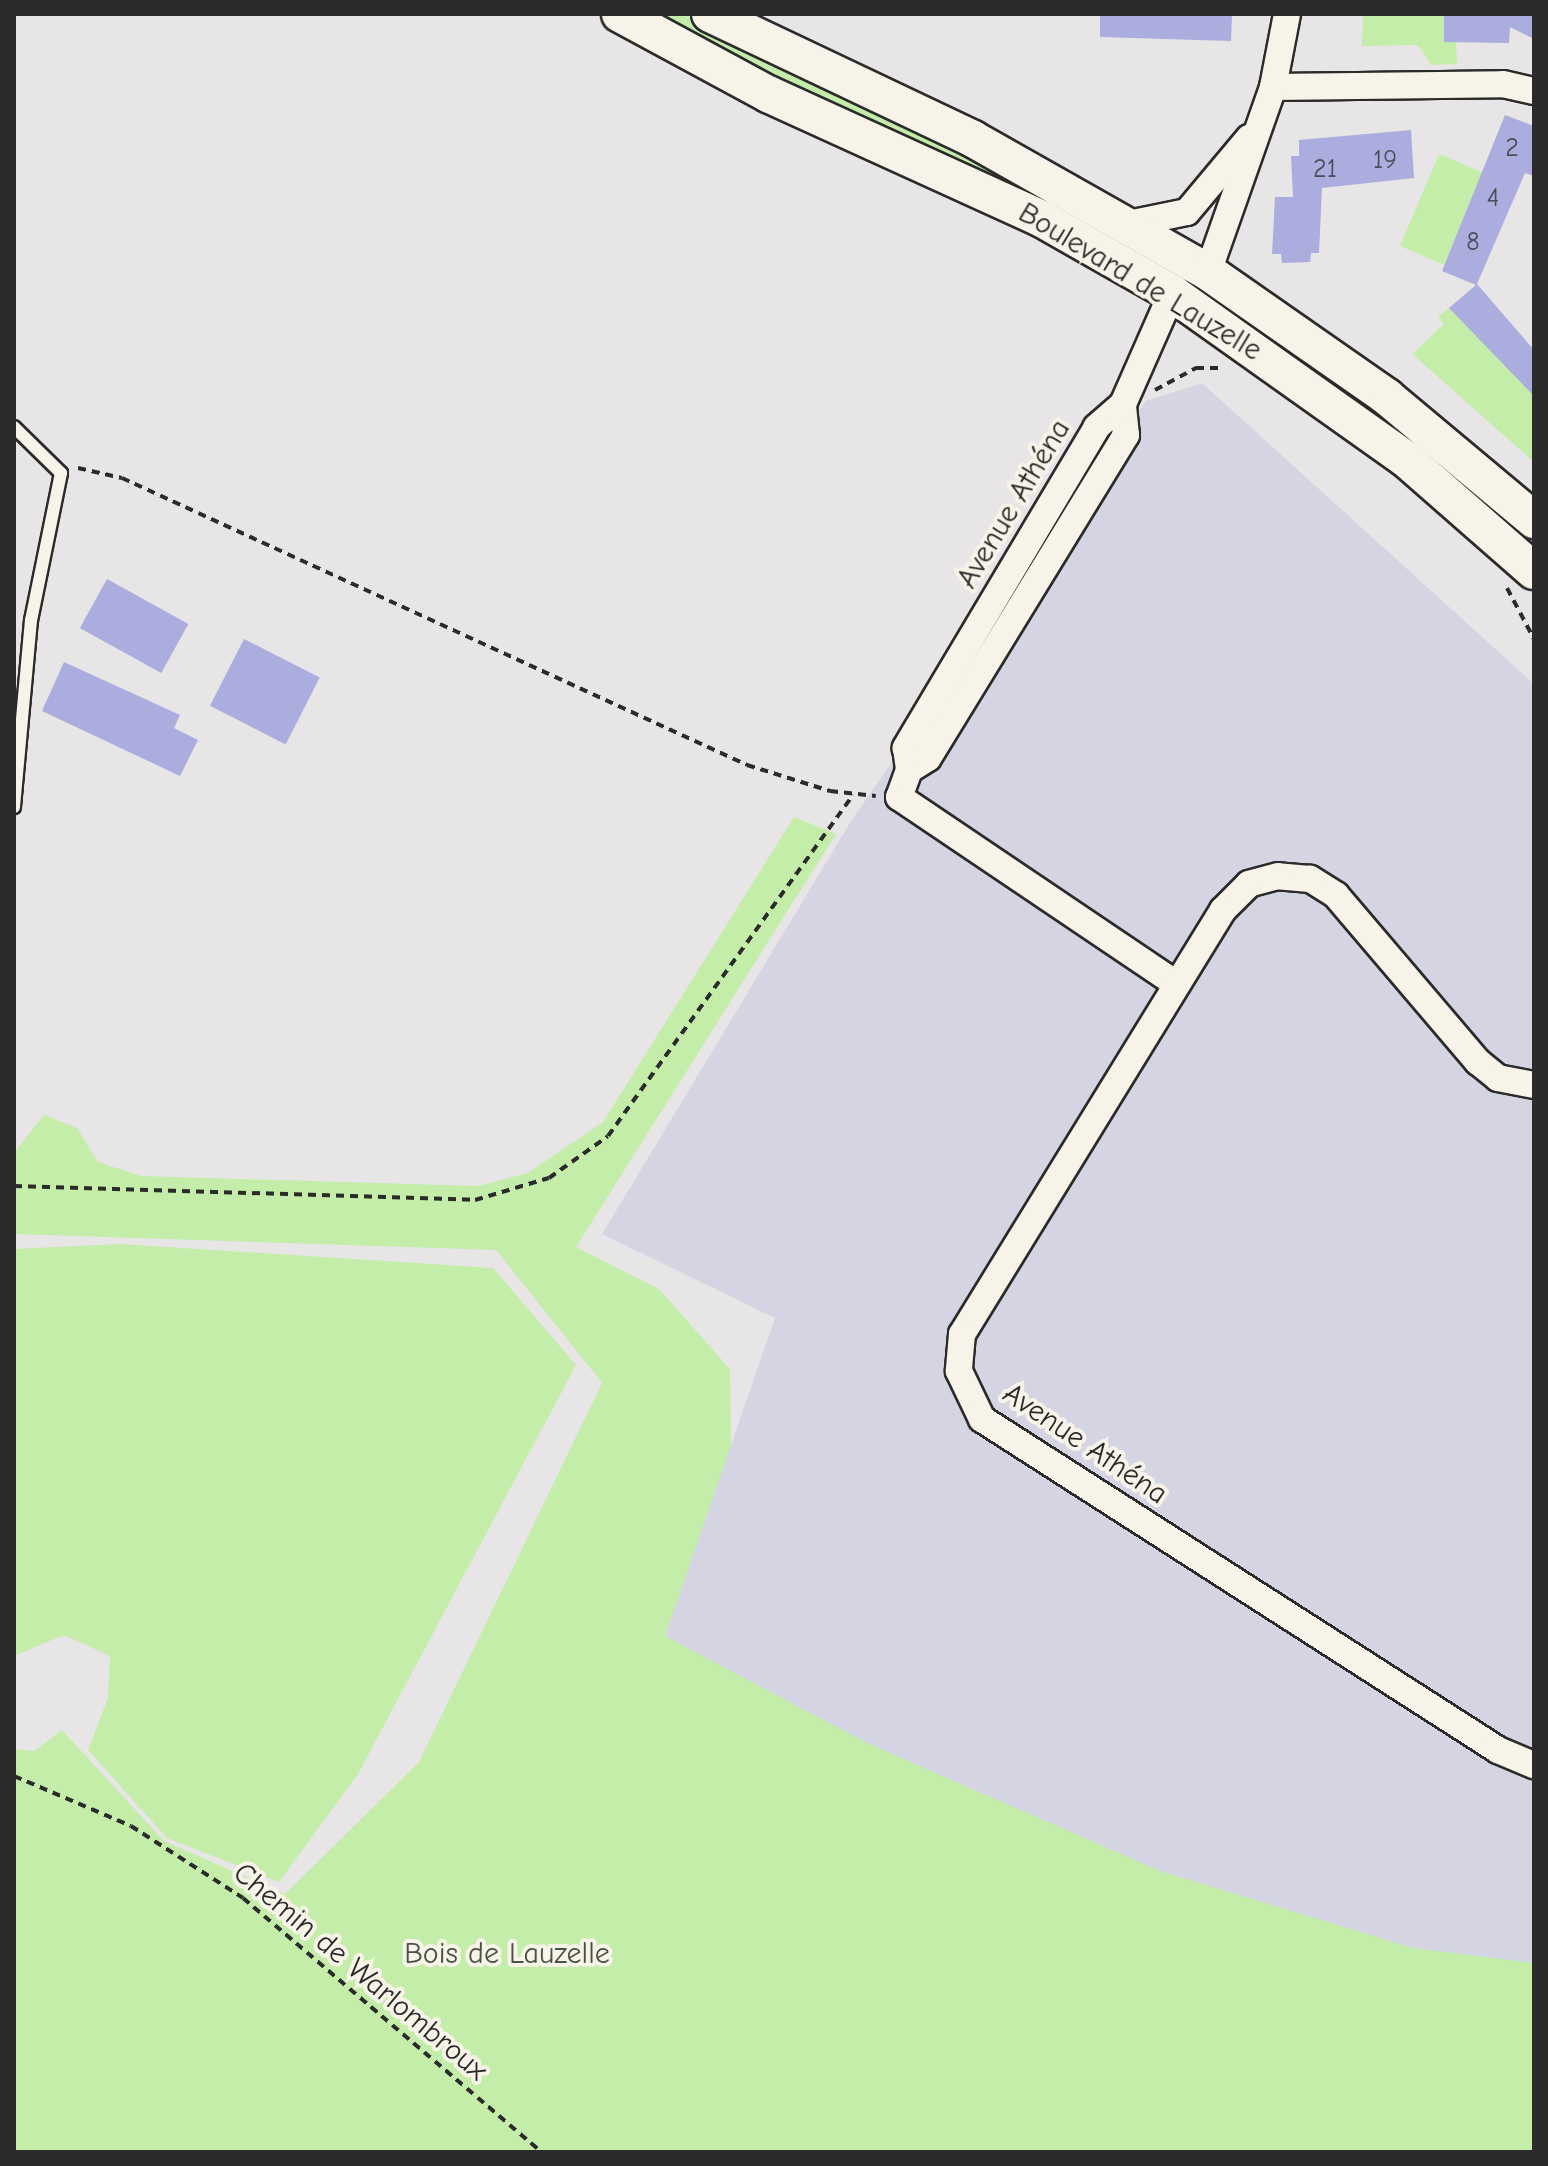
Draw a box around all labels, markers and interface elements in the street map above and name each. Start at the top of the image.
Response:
house number: 2 [1505,133,1519,165]
house number: 19 [1373,145,1397,177]
house number: 21 [1313,154,1337,186]
house number: 4 [1487,183,1499,215]
street label: Boulevard de Lauzelle [1012,195,1268,369]
house number: 8 [1466,227,1480,259]
street label: Avenue Athéna [949,413,1079,595]
street label: Avenue Athéna [996,1376,1174,1512]
street label: Chemin de Warlombroux [226,1855,494,2089]
park label: Bois de Lauzelle [404,1936,610,1972]

